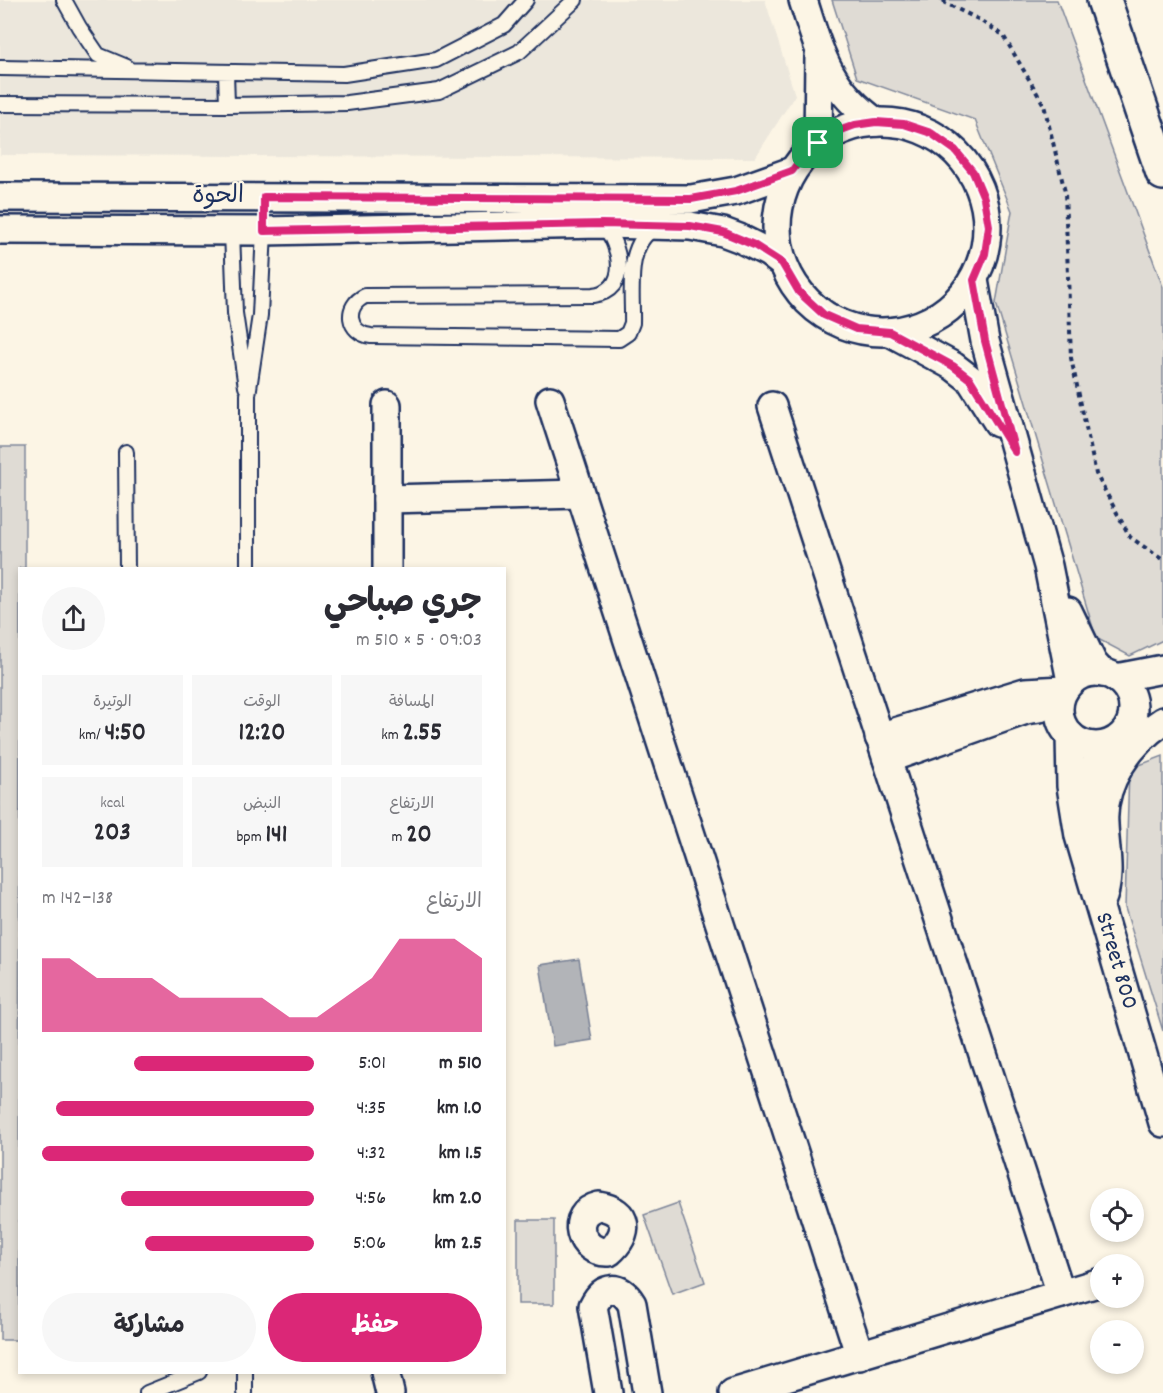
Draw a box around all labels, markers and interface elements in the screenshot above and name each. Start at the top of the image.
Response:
pin [792,117,843,168]
icon: arrive [801,126,834,159]
street label: الحوة [192,180,244,214]
text: جري صباحي [324,581,482,628]
button: share [42,587,105,650]
text: 09:03 · 5 × 510 m [356,627,482,655]
text: الوتيرة [93,691,132,714]
text: الوقت [243,691,281,714]
text: المسافة [389,691,434,714]
text: 4:50 [105,715,146,752]
text: 12:20 [239,715,285,752]
text: 2.55 [402,715,442,752]
text: /km [79,724,105,747]
text: km [381,724,402,747]
text: kcal [100,792,124,815]
text: النبض [243,793,281,816]
text: الارتفاع [389,793,434,816]
text: 203 [94,815,131,852]
text: 141 [265,817,288,854]
text: 20 [406,817,432,854]
text: bpm [236,826,265,849]
text: m [392,826,406,849]
text: 138–142 m [42,885,113,913]
text: الارتفاع [426,889,482,917]
street label: Street 800 [1085,909,1146,1014]
text: 5:01 [358,1050,386,1078]
text: 510 m [439,1050,482,1078]
text: 4:35 [356,1095,386,1123]
text: 1.0 km [437,1095,482,1123]
text: 4:32 [357,1140,386,1168]
text: 1.5 km [438,1140,482,1168]
text: 4:56 [355,1185,386,1213]
text: 2.0 km [432,1185,482,1213]
map controls [1090,1188,1144,1374]
button: locate [1090,1188,1144,1242]
text: 5:06 [353,1230,386,1258]
text: 2.5 km [434,1230,482,1258]
button: + [1090,1254,1144,1308]
button: مشاركة [42,1293,256,1362]
button: حفظ [268,1293,482,1362]
button: − [1090,1320,1144,1374]

